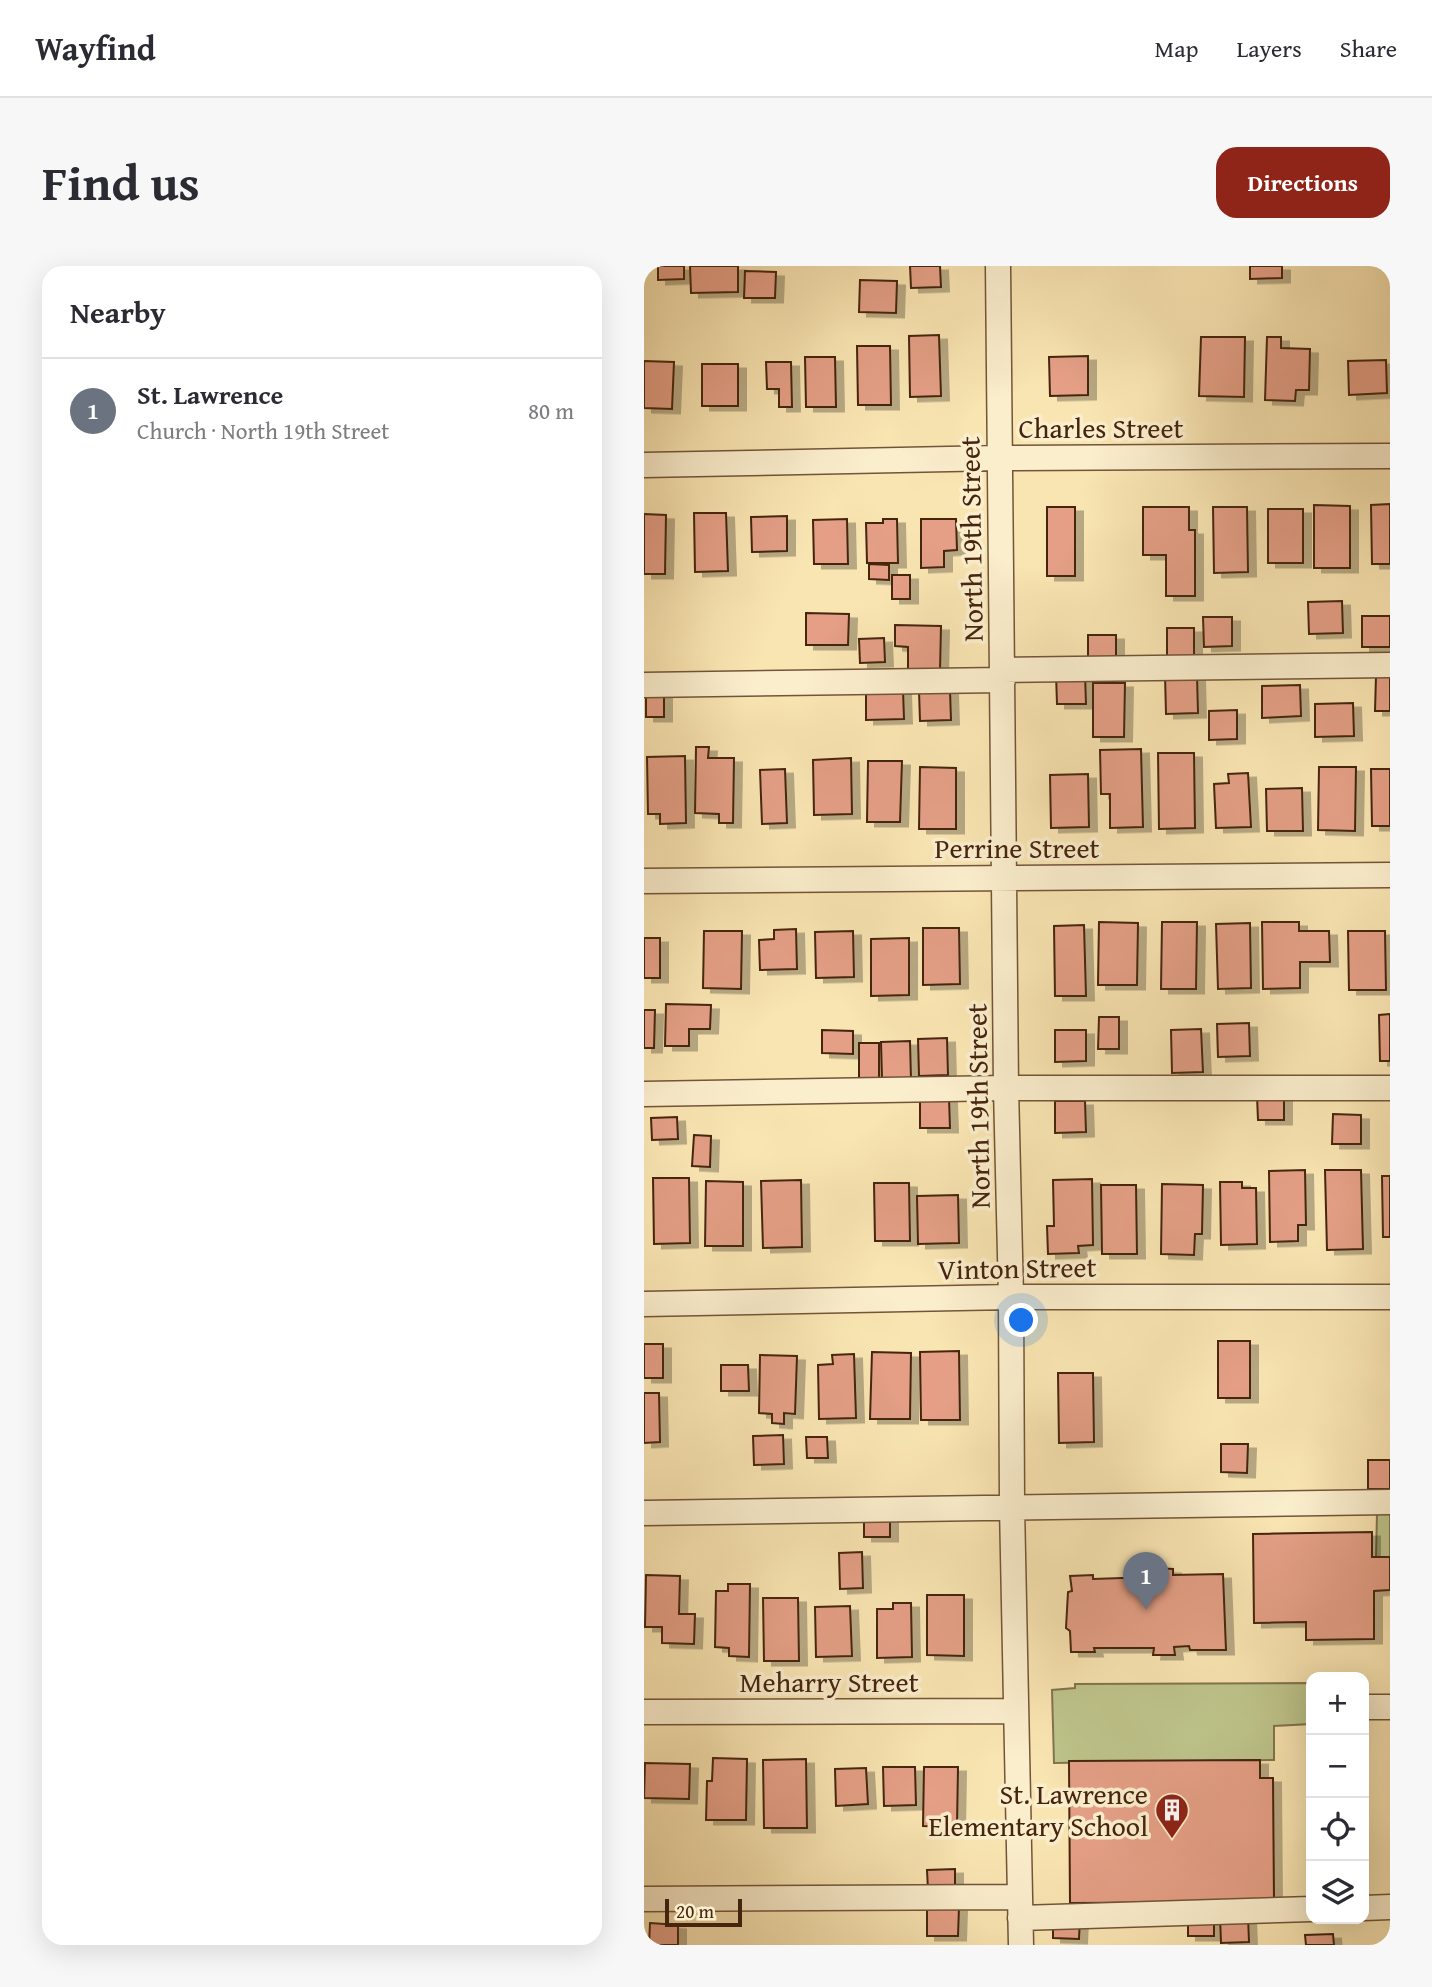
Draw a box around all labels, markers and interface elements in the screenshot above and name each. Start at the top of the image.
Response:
text: Wayfind [35,24,156,72]
text: Map [1155,31,1198,66]
text: Layers [1236,31,1302,66]
text: Share [1340,31,1397,66]
text: Find us [42,146,200,218]
button: Directions [1216,147,1390,218]
text: Nearby [70,290,166,334]
text: St. Lawrence [137,375,283,414]
text: 1 [87,394,99,427]
text: 80 m [528,394,574,427]
street label: Charles Street [1019,407,1184,448]
text: Church · North 19th Street [137,414,389,447]
street label: North 19th Street [948,436,993,642]
street label: Perrine Street [935,827,1100,868]
street label: North 19th Street [955,1003,1000,1209]
street label: Vinton Street [937,1246,1097,1289]
your location [1004,1303,1038,1337]
pin: 1 [1123,1552,1169,1610]
street label: Meharry Street [739,1661,919,1702]
map controls [1306,1672,1369,1924]
button: + [1306,1672,1369,1735]
button: − [1306,1735,1369,1798]
place label: St. Lawrence Elementary School [929,1773,1148,1846]
building icon: St. Lawrence Elementary School [1153,1791,1191,1840]
button: locate [1306,1798,1369,1861]
button: layers [1306,1861,1369,1924]
scale bar [665,1896,742,1928]
text: 20 m [676,1897,714,1925]

